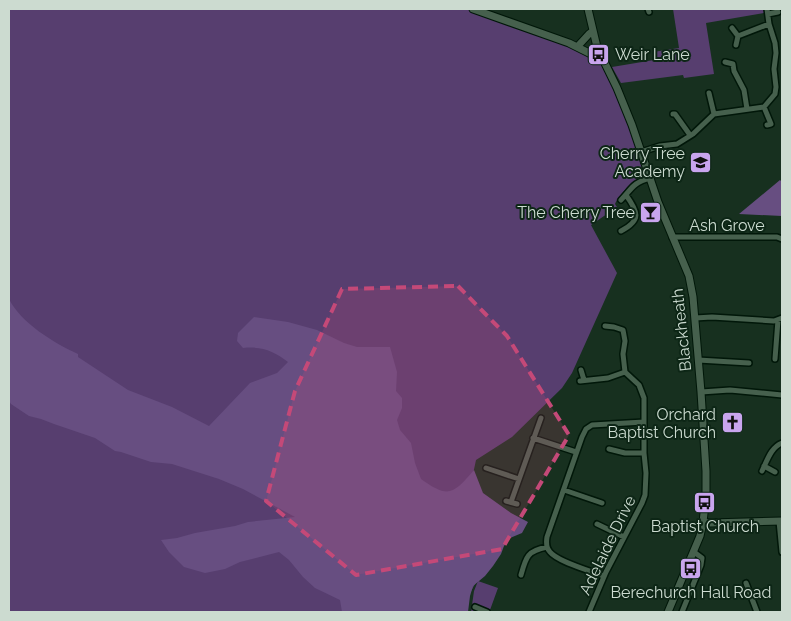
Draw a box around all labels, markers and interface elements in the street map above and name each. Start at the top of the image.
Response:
bus stop icon: Weir Lane [587,42,611,66]
place label: Weir Lane [615,45,690,64]
place label: Cherry Tree Academy [600,144,685,181]
school or university icon: Cherry Tree Academy [689,150,713,174]
bar icon: The Cherry Tree [639,200,663,224]
place label: The Cherry Tree [517,203,635,222]
street label: Ash Grove [689,216,765,235]
street label: Blackheath [668,288,695,372]
place label: Orchard Baptist Church [608,405,716,442]
church icon: Orchard Baptist Church [720,411,744,435]
bus stop icon: Baptist Church [693,490,717,514]
street label: Adelaide Drive [575,492,640,598]
place label: Baptist Church [651,517,759,536]
bus stop icon: Berechurch Hall Road [679,556,703,580]
place label: Berechurch Hall Road [610,583,772,602]

